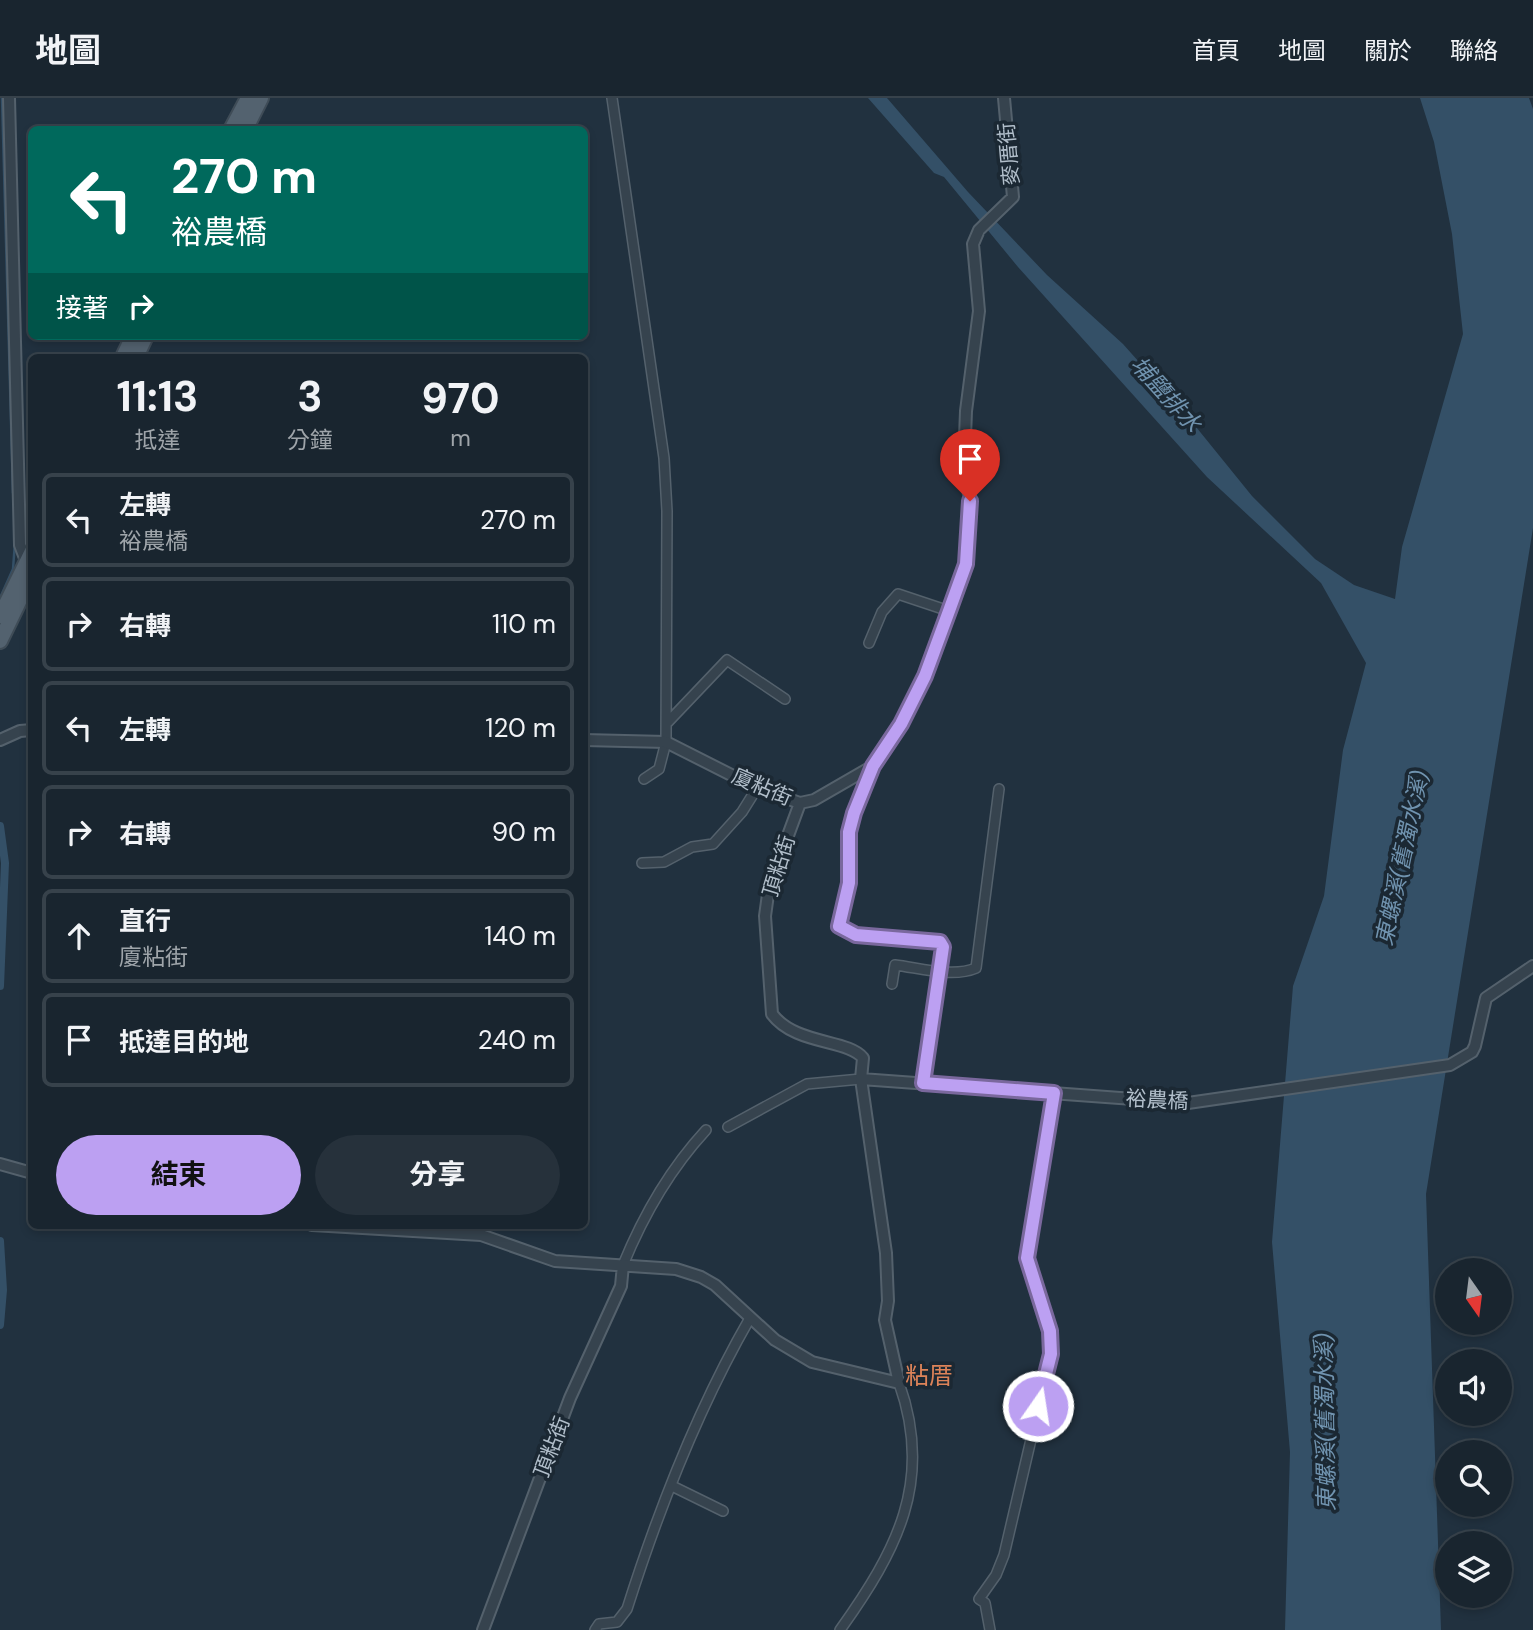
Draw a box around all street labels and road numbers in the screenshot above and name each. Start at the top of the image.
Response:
street label: 麥厝街 [992,121,1026,187]
street label: 廈粘街 [728,762,796,812]
street label: 頂粘街 [756,832,802,900]
street label: 裕農橋 [1125,1084,1189,1116]
street label: 頂粘街 [528,1413,576,1481]

